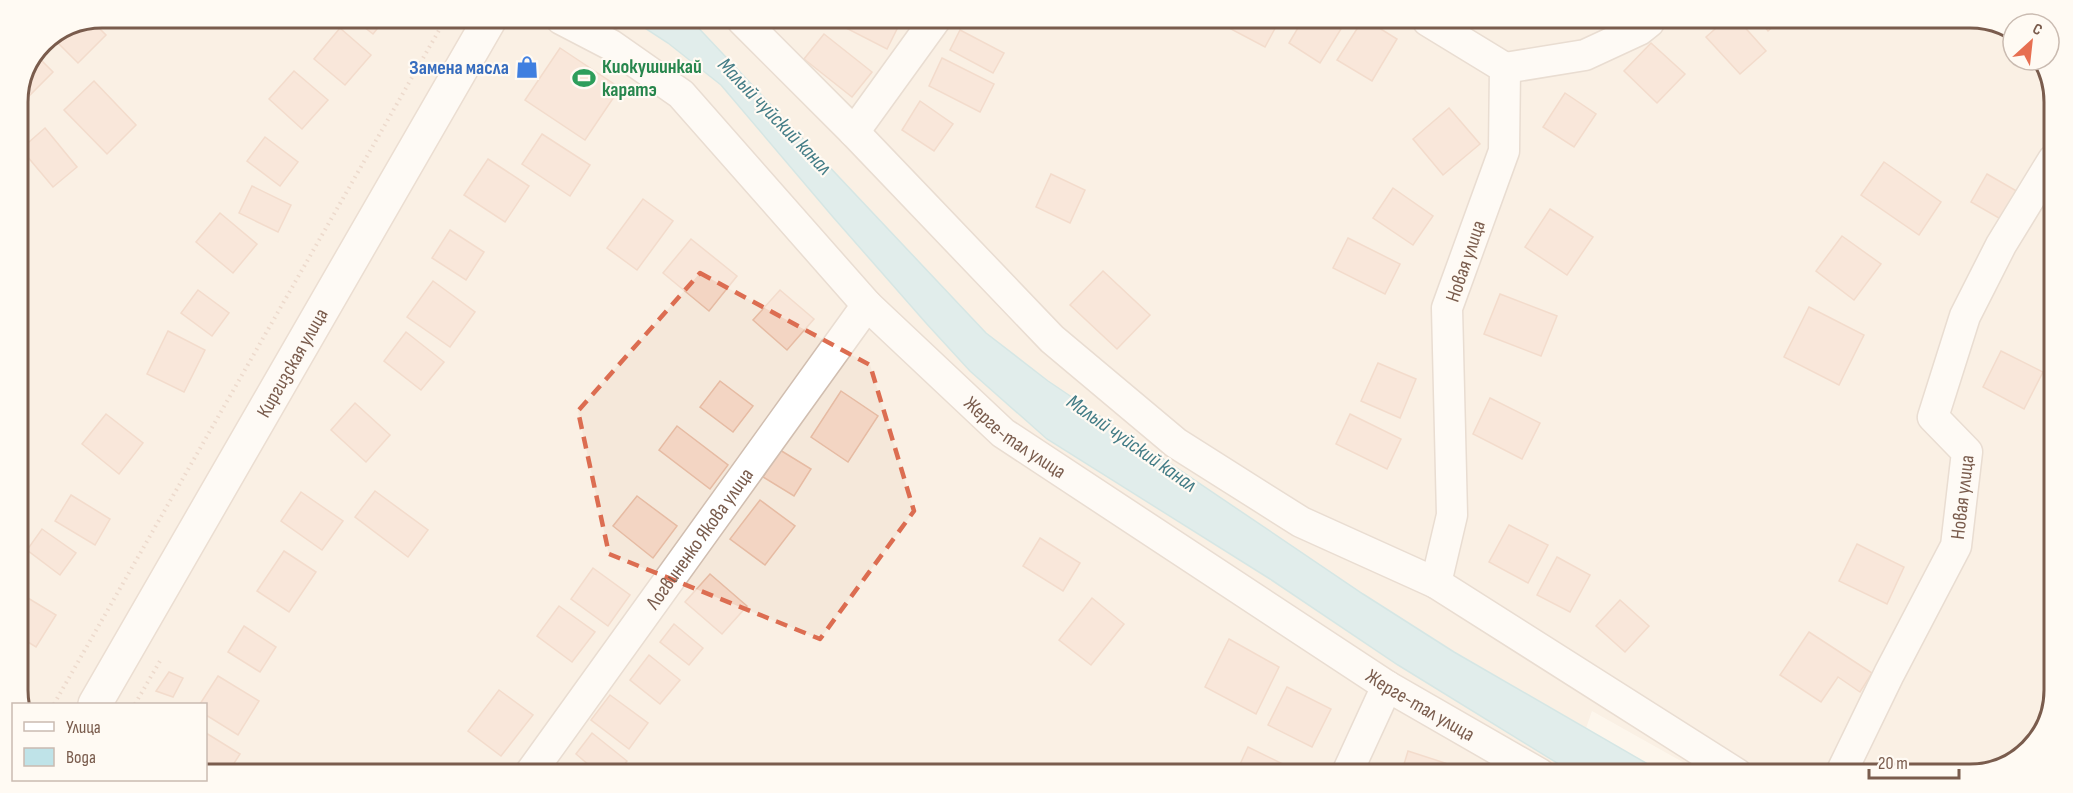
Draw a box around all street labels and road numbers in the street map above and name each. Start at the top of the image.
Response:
street label: Новая улица [1441,217,1491,305]
street label: Киргизская улица [252,304,334,422]
street label: Жерге-тал улица [959,392,1070,484]
street label: Новая улица [1946,454,1980,541]
street label: Логвиненко Якова улица [641,464,759,615]
street label: Жерге-тал улица [1361,664,1479,747]

